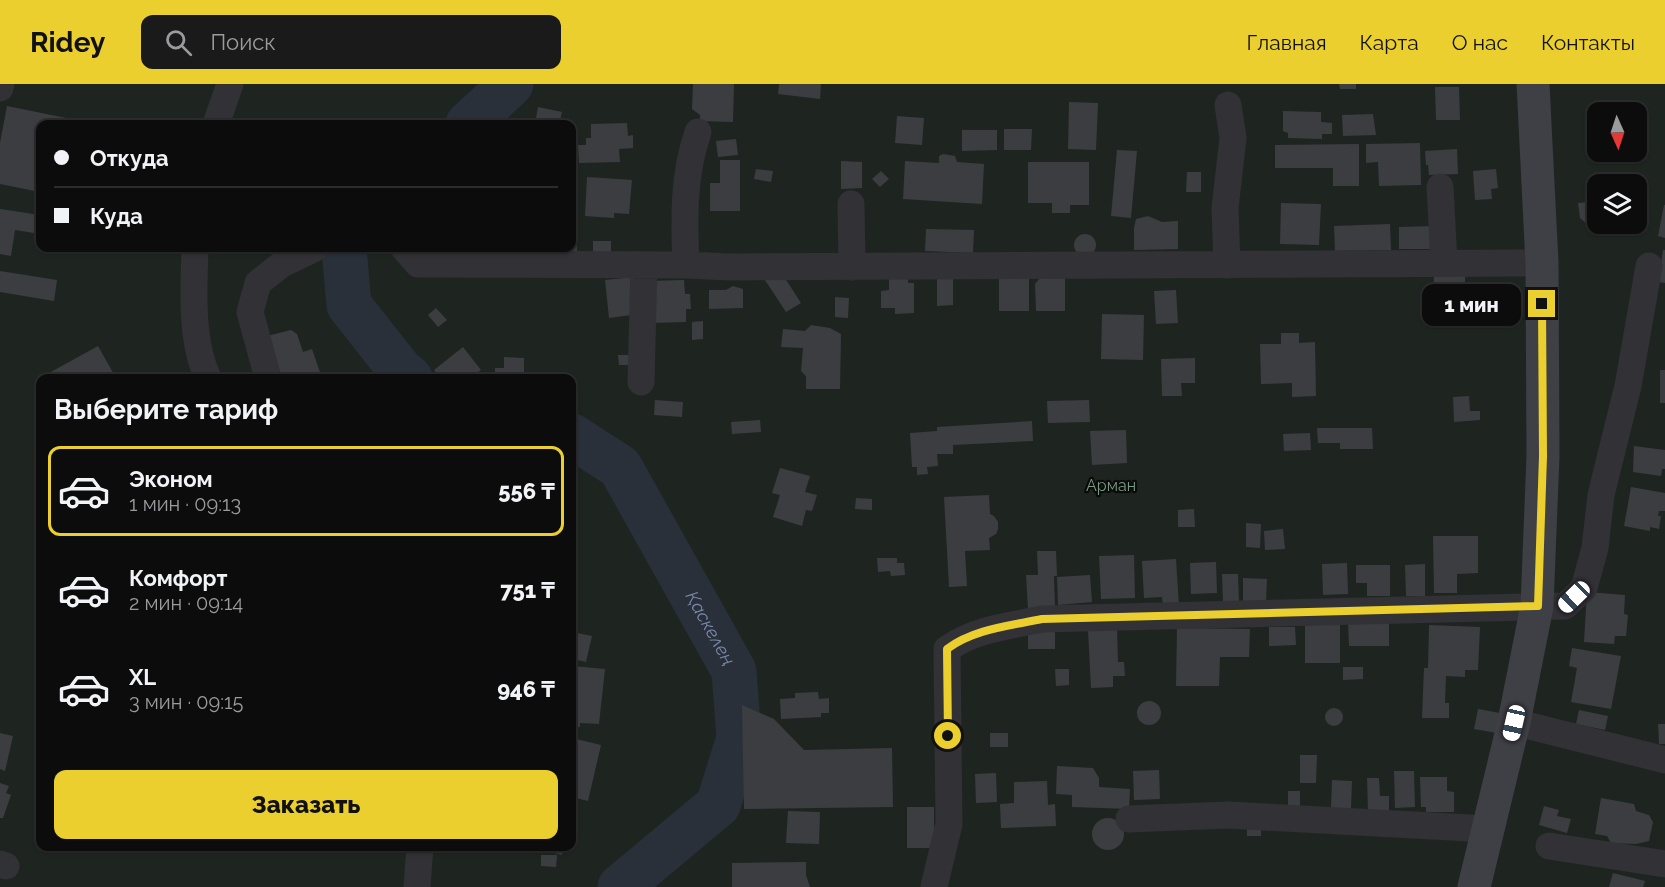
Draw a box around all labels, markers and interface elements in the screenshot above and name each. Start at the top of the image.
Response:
search box [141,15,561,69]
text: Ridey [30,26,105,59]
icon: search [162,26,195,59]
text: Поиск [210,29,276,55]
text: Главная [1247,30,1327,55]
text: Карта [1360,30,1419,55]
text: О нас [1452,30,1508,55]
text: Контакты [1541,30,1635,55]
north arrow [1587,102,1647,162]
map controls [1587,102,1647,234]
text: Откуда [90,145,169,171]
button: layers [1587,174,1647,234]
text: Куда [90,203,143,229]
callout: 1 мин [1422,283,1521,325]
route end [1528,290,1555,317]
text: 1 мин [1444,293,1499,317]
text: Выберите тариф [54,394,278,425]
icon: car [57,464,111,518]
text: Эконом [129,466,213,492]
park label: Арман [1086,476,1136,495]
text: 556 ₸ [498,478,555,504]
text: 1 мин · 09:13 [129,492,241,516]
icon: car [57,563,111,617]
text: Комфорт [129,565,227,591]
text: 751 ₸ [500,577,555,603]
car [1555,578,1593,616]
water label: Қаскелең [682,587,740,669]
text: 2 мин · 09:14 [129,591,243,615]
icon: car [57,662,111,716]
text: XL [129,664,156,690]
text: 946 ₸ [497,676,555,702]
text: 3 мин · 09:15 [129,690,244,714]
car [1501,703,1527,743]
route start [934,722,961,749]
button: Заказать [54,770,558,839]

